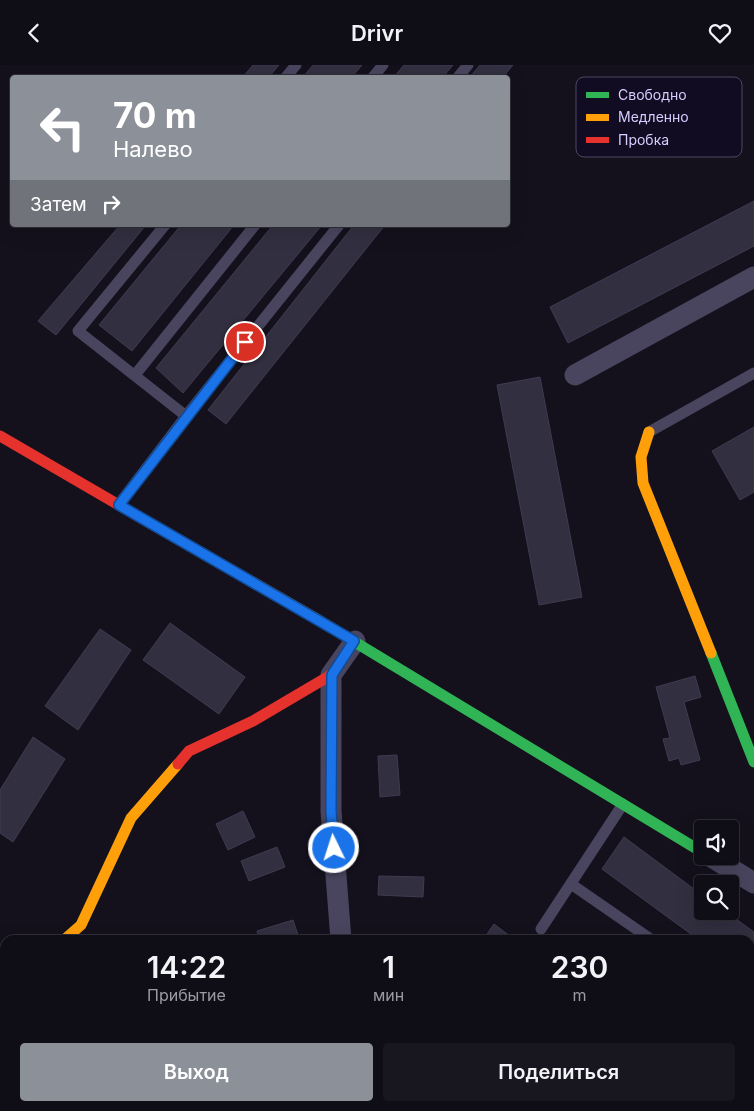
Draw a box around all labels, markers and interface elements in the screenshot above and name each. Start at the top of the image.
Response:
icon: back [20,19,48,47]
icon: heart [706,19,734,47]
text: Drivr [351,20,403,46]
legend [576,77,742,157]
text: Свободно [618,86,687,103]
text: 70 m [113,94,197,136]
icon: left [30,95,95,160]
text: Медленно [618,108,689,125]
text: Пробка [618,131,669,148]
text: Налево [113,136,193,162]
icon: right [97,190,125,218]
text: Затем [30,193,87,216]
pin [224,321,266,363]
icon: arrive [231,328,259,356]
map controls [694,820,739,920]
button: sound [694,820,739,865]
position arrow [307,821,359,873]
button: search [694,875,739,920]
text: 14:22 [147,949,226,985]
text: 1 [382,949,395,985]
text: 230 [551,949,608,985]
text: Прибытие [147,985,226,1005]
text: мин [373,985,404,1005]
text: m [573,985,587,1005]
button: Выход [20,1043,373,1101]
button: Поделиться [383,1043,735,1101]

